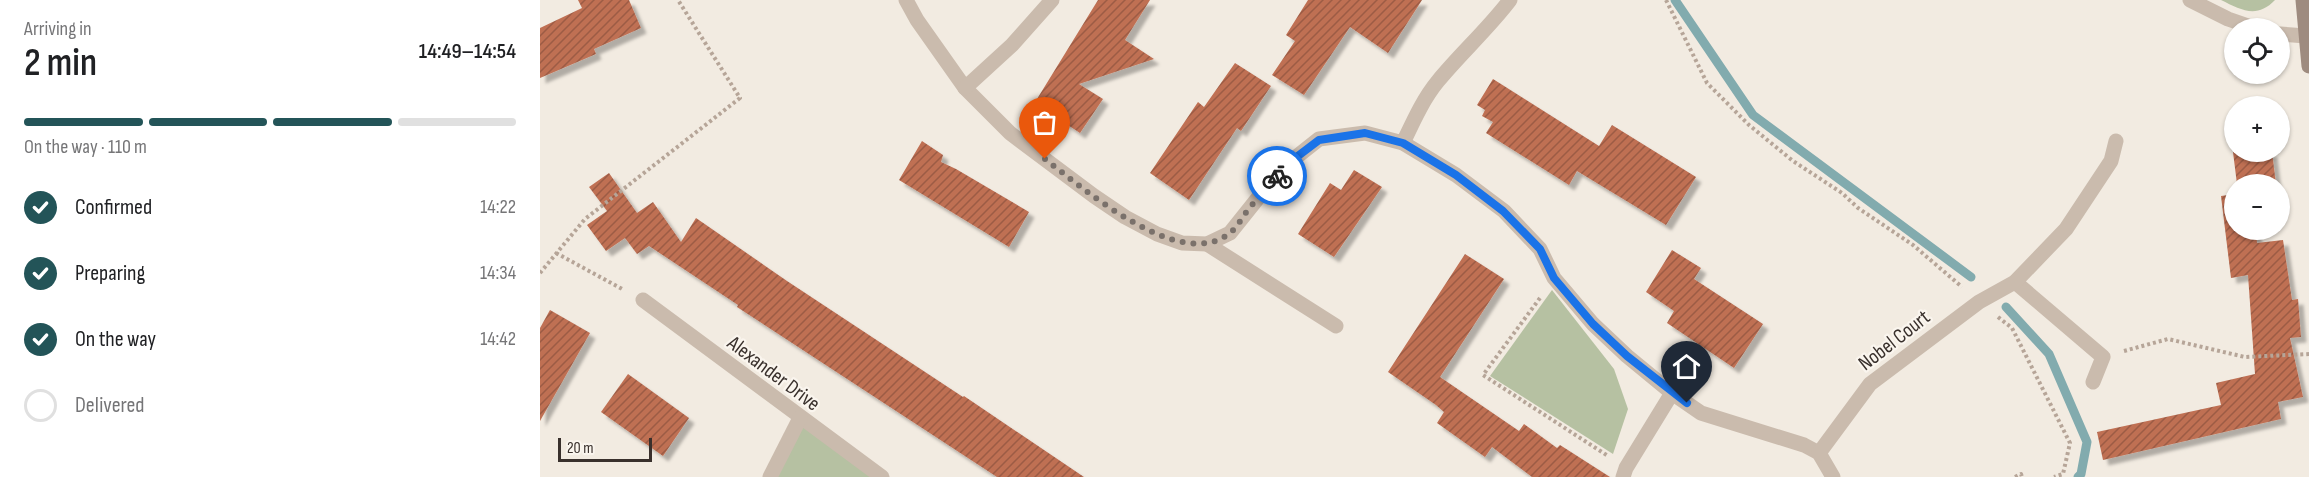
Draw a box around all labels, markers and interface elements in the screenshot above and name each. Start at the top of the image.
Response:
text: Arriving in [24,17,92,41]
map controls [2224,18,2290,240]
button: locate [2224,18,2290,84]
text: 14:49–14:54 [419,38,516,65]
text: 2 min [24,40,97,87]
button: + [2224,96,2290,162]
pin [1019,97,1070,159]
icon: bag [1028,106,1061,139]
text: On the way · 110 m [24,135,147,159]
courier [1247,146,1307,206]
icon: bike [1261,160,1294,193]
button: − [2224,174,2290,240]
icon: check [24,191,57,224]
text: Confirmed [75,194,152,221]
text: 14:22 [480,195,516,219]
icon: check [24,257,57,290]
text: Preparing [75,260,145,287]
text: 14:34 [480,261,516,285]
street label: Nobel Court [1854,305,1935,376]
icon: check [24,323,57,356]
text: On the way [75,326,156,353]
text: 14:42 [480,327,516,351]
street label: Alexander Drive [722,330,825,416]
pin [1661,341,1712,403]
icon: home [1670,350,1703,383]
text: Delivered [75,392,144,419]
scale bar [558,435,652,462]
text: 20 m [567,439,594,458]

